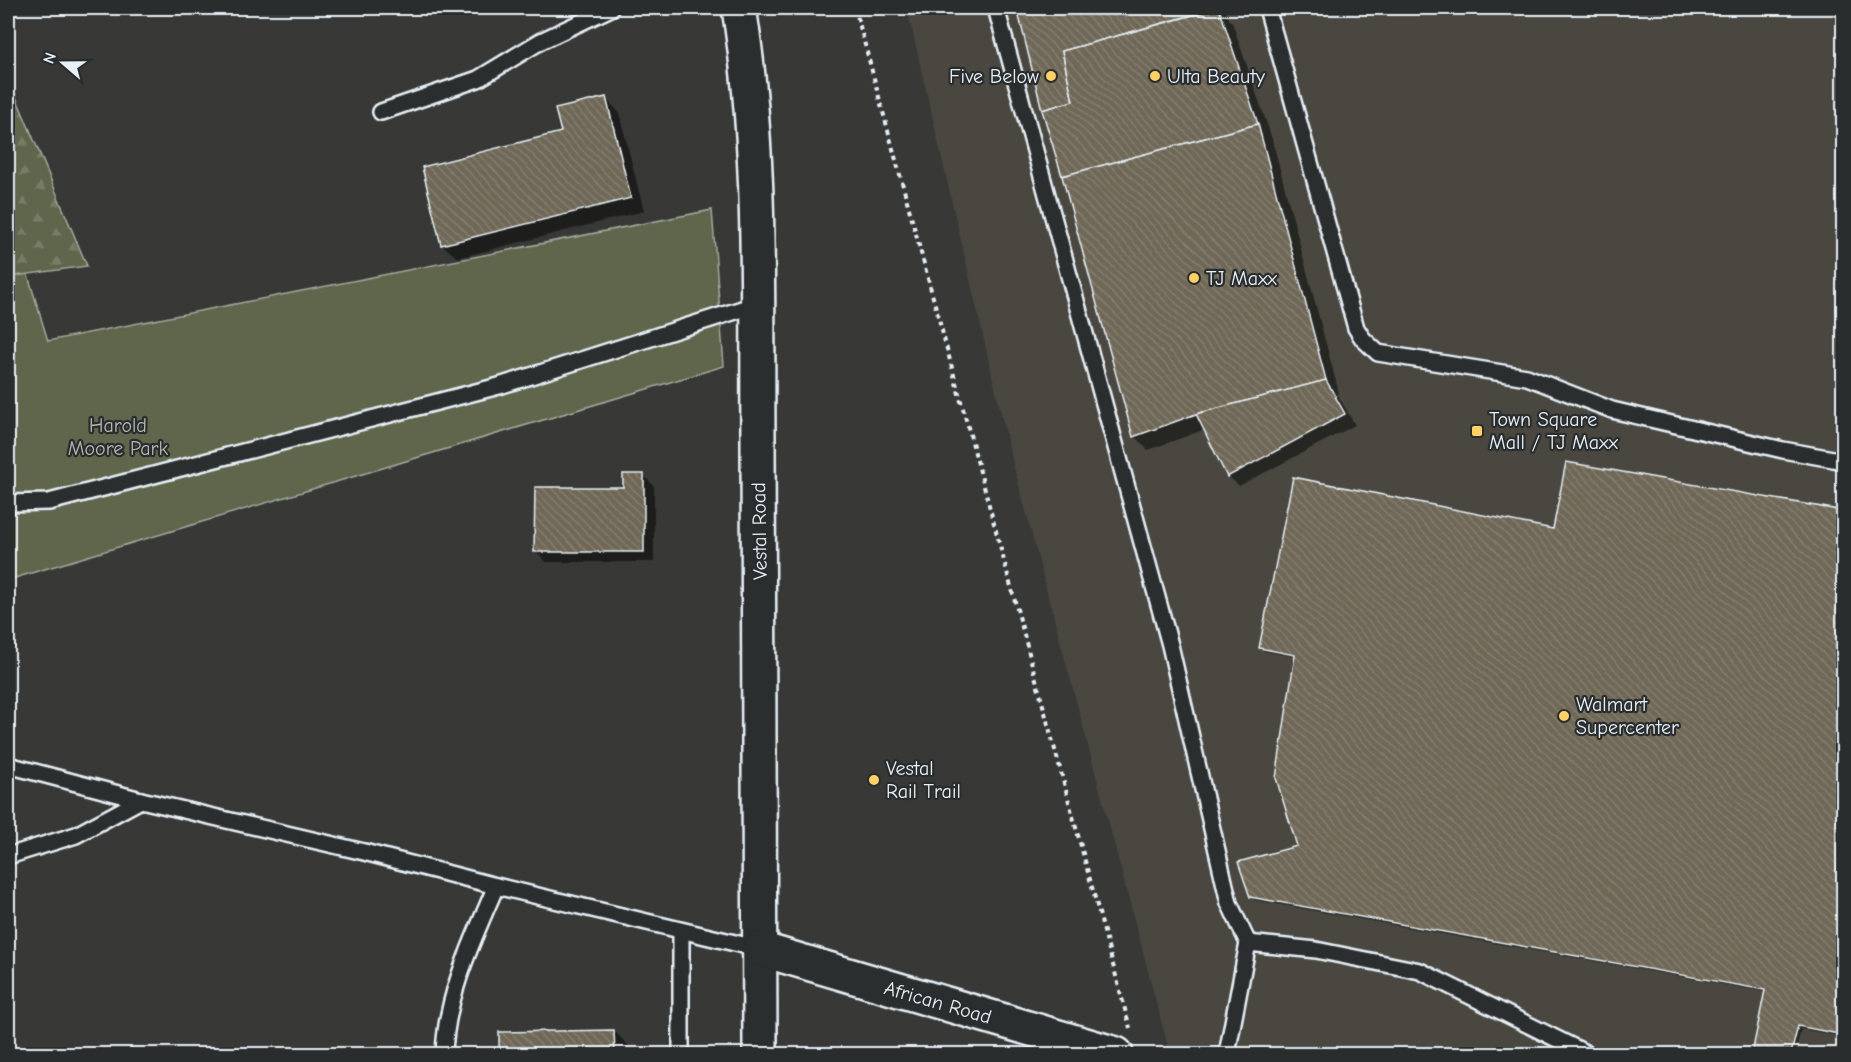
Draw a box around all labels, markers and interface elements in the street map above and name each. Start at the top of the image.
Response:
north arrow [33,33,93,93]
text: N [40,50,60,66]
place label: Five Below [949,65,1039,88]
place label: Ulta Beauty [1167,65,1265,88]
marker: Five Below [1044,69,1058,83]
marker: Ulta Beauty [1148,69,1162,83]
place label: TJ Maxx [1206,267,1278,290]
marker: TJ Maxx [1187,271,1201,285]
place label: Town Square Mall / TJ Maxx [1489,408,1619,454]
park label: Harold Moore Park [68,414,169,460]
marker: Town Square Mall / TJ Maxx [1470,424,1484,438]
street label: Vestal Road [747,482,772,580]
place label: Walmart Supercenter [1576,693,1679,739]
marker: Walmart Supercenter [1557,709,1571,723]
place label: Vestal Rail Trail [886,757,961,803]
marker: Vestal Rail Trail [867,773,881,787]
street label: African Road [882,976,994,1029]

